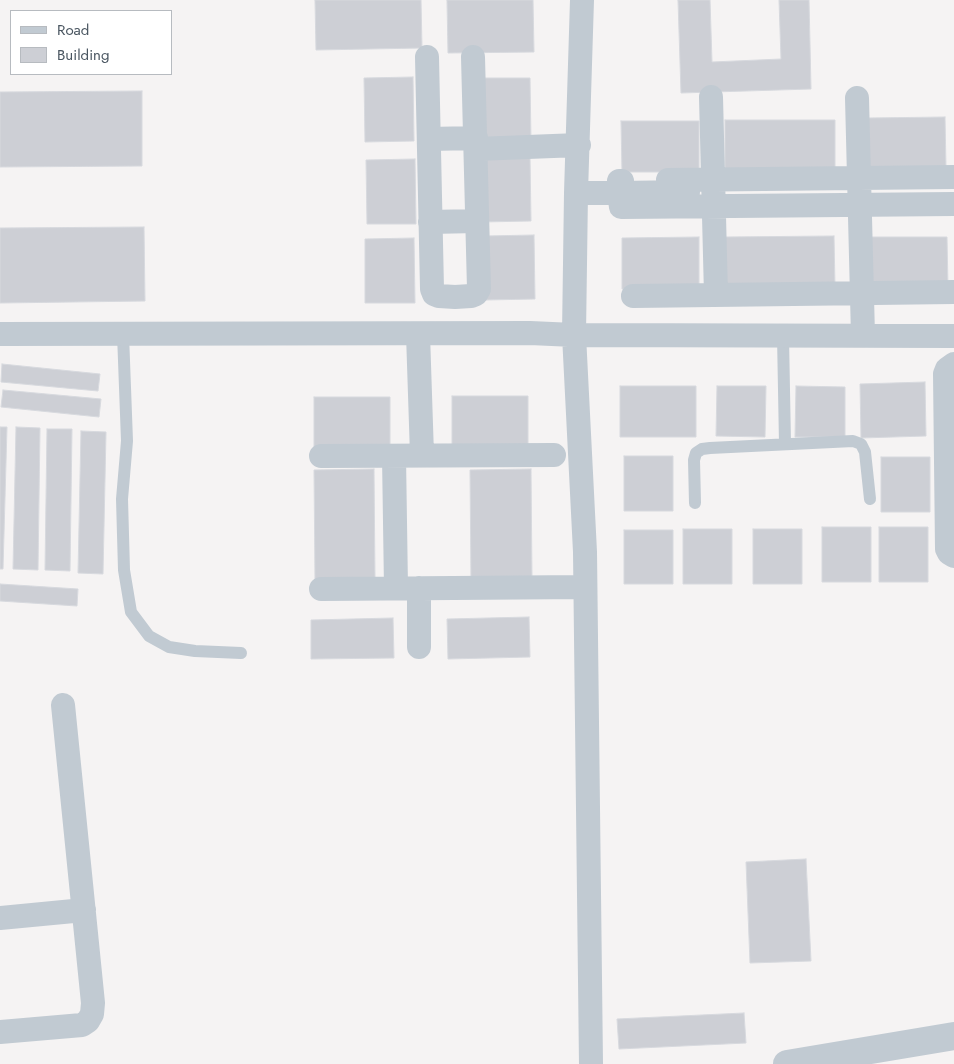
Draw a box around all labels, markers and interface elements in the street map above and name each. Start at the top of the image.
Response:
legend [10,10,172,75]
text: Road [57,19,89,41]
text: Building [57,44,109,66]

